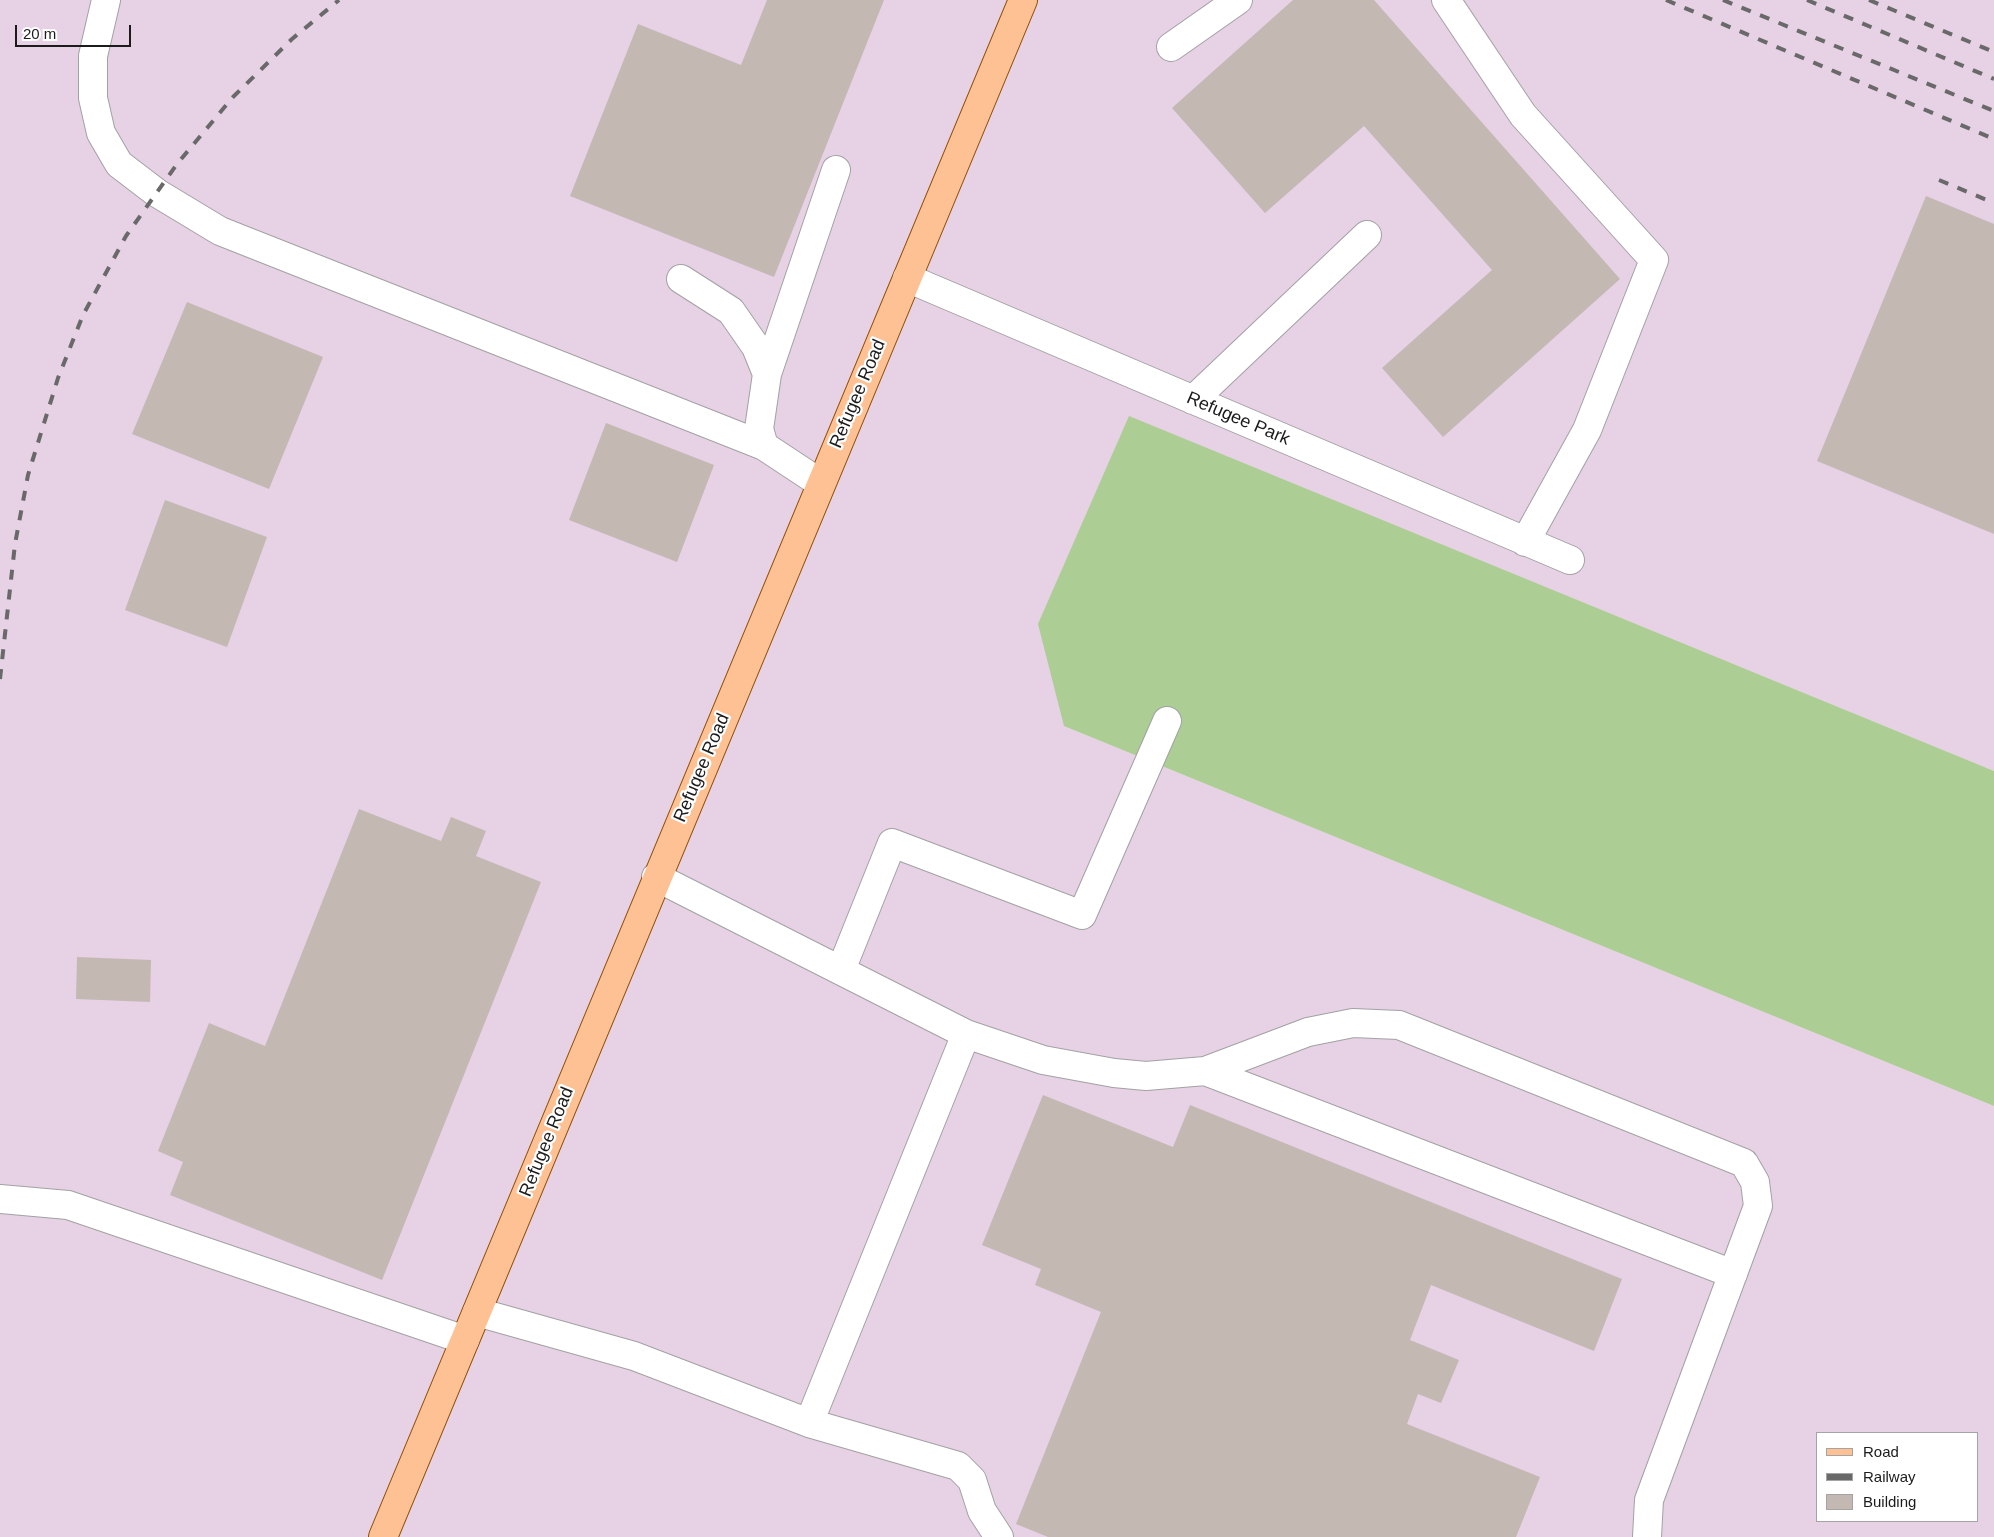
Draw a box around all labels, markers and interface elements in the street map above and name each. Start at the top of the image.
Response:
scale bar [18,15,134,47]
text: 20 m [23,25,56,42]
street label: Refugee Road [825,336,891,452]
street label: Refugee Park [1183,388,1293,450]
street label: Refugee Road [669,710,735,826]
street label: Refugee Road [515,1084,579,1200]
legend [1816,1432,1979,1522]
text: Road [1863,1443,1899,1460]
text: Railway [1863,1468,1916,1485]
text: Building [1863,1493,1916,1510]

